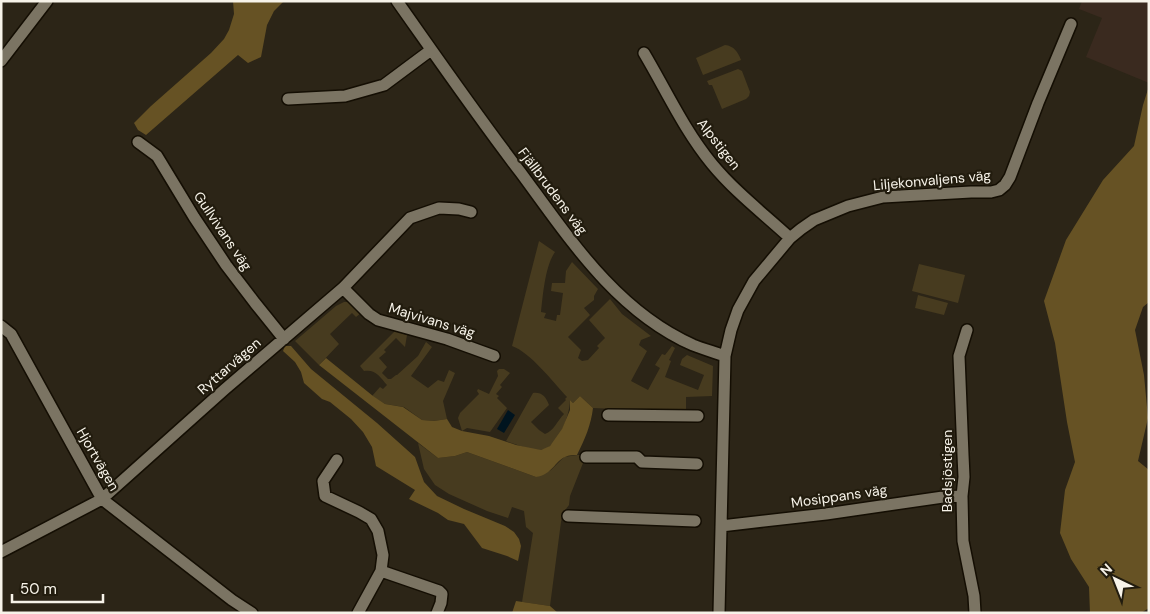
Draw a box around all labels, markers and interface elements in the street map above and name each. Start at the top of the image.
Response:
street label: Alpstigen [693,115,745,173]
street label: Fjällbrudens väg [514,144,592,238]
street label: Liljekonvaljens väg [872,166,992,194]
street label: Gullvivans väg [190,188,256,274]
street label: Majvivans väg [387,298,478,342]
street label: Ryttarvägen [194,334,264,398]
street label: Hjortvägen [73,424,123,494]
street label: Badsjöstigen [938,430,956,512]
street label: Mosippans väg [790,480,888,512]
north arrow [1090,554,1140,604]
text: N [1096,559,1116,580]
scale bar [12,572,104,604]
text: 50 m [20,579,57,599]

